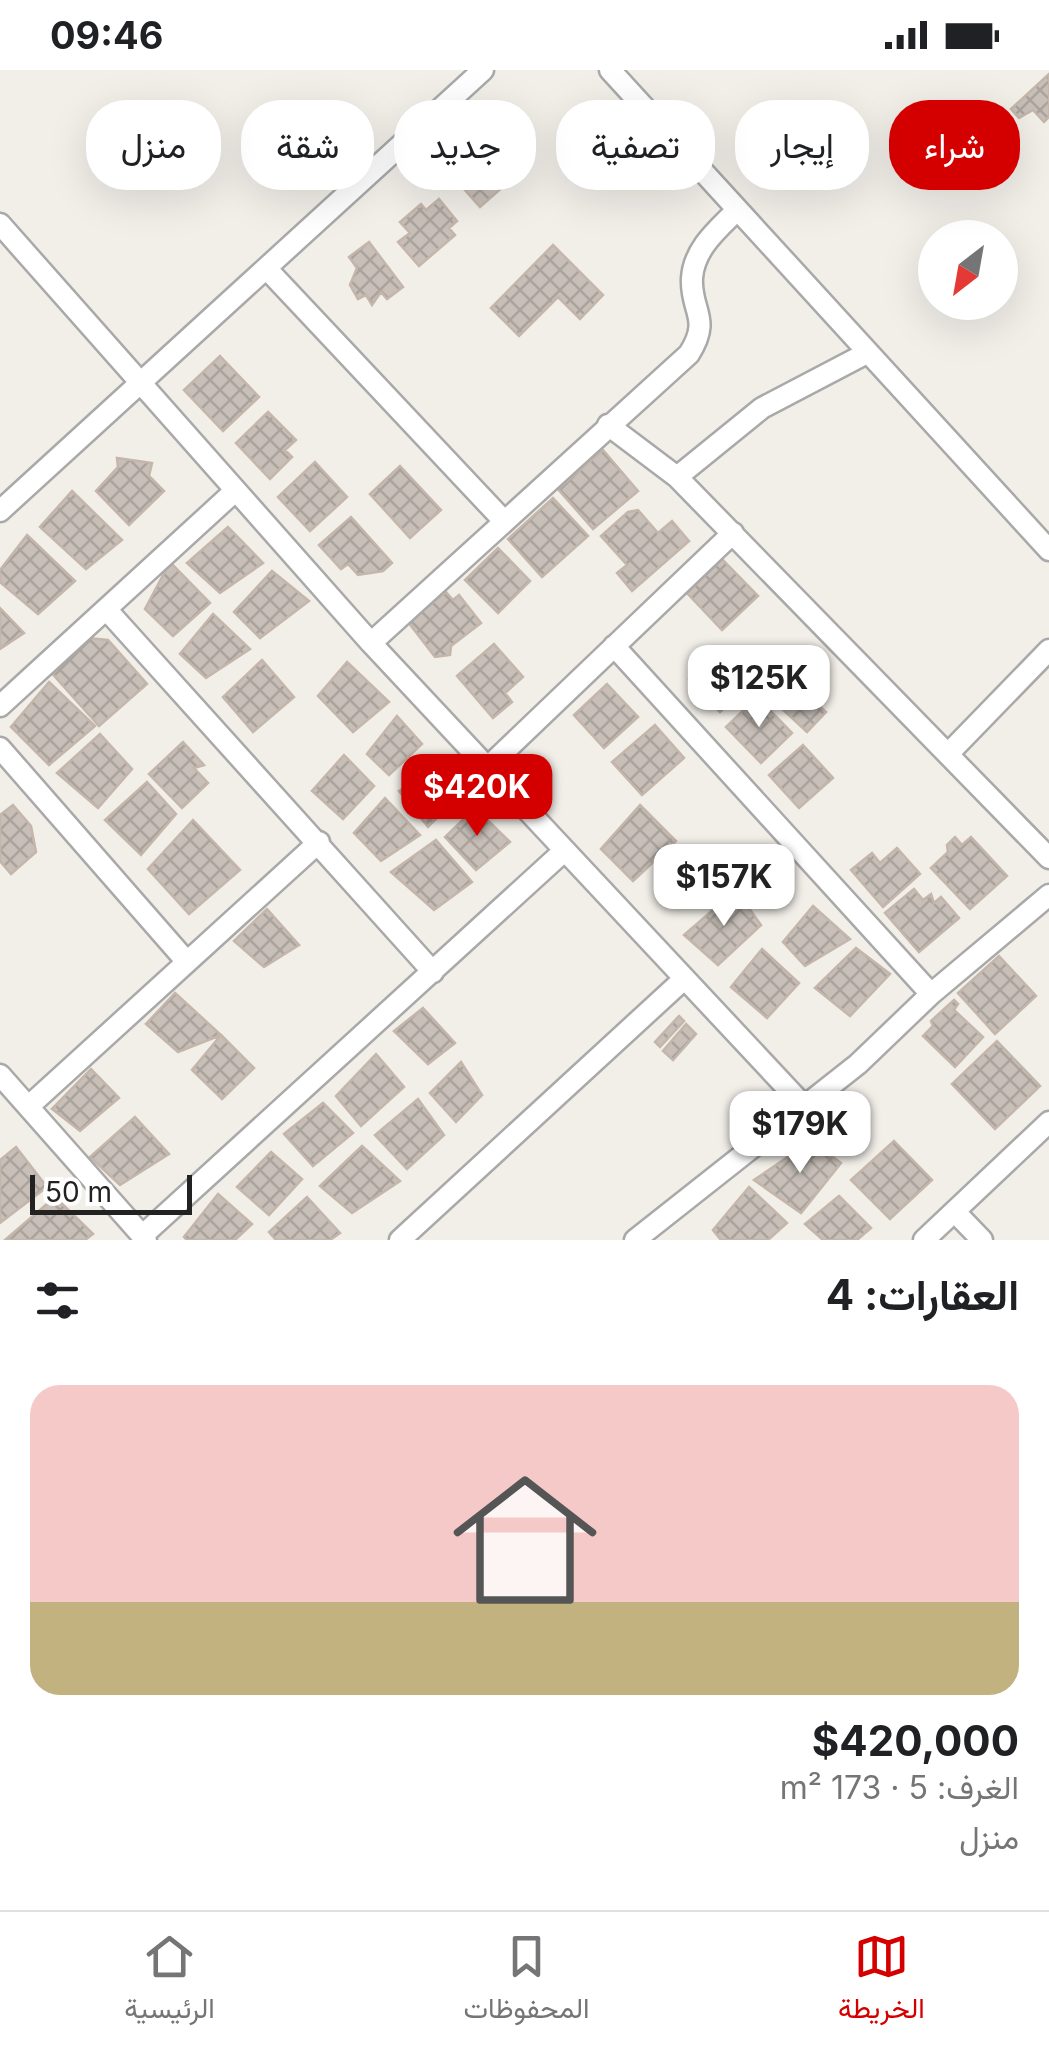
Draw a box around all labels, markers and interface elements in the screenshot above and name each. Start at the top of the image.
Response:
text: 09:46 [50,12,163,58]
chip: منزل [86,100,221,190]
chip: شقة [241,100,374,190]
chip: جديد [394,100,536,190]
chip: تصفية [556,100,715,190]
chip: إيجار [735,100,869,190]
chip: شراء [889,100,1020,190]
north arrow [918,220,1018,320]
map controls [918,220,1018,320]
pin: $125K [689,645,829,730]
text: $125K [710,658,808,697]
pin: $420K [407,754,547,839]
text: $420K [423,767,531,806]
pin: $157K [654,844,794,929]
text: $157K [676,857,772,896]
pin: $179K [730,1091,870,1176]
text: $179K [752,1104,848,1143]
scale bar [30,1170,192,1214]
text: 50 m [45,1175,112,1209]
text: العقارات: 4 [826,1269,1019,1320]
icon: filters [30,1273,85,1328]
icon: home [435,1450,615,1630]
text: $420,000 [812,1715,1019,1766]
text: الغرف: 5 · 173 m² [780,1768,1019,1807]
text: منزل [959,1818,1019,1857]
tab: الرئيسية [124,1929,215,2033]
tab: المحفوظات [463,1929,590,2033]
tab: الخريطة [838,1929,925,2033]

